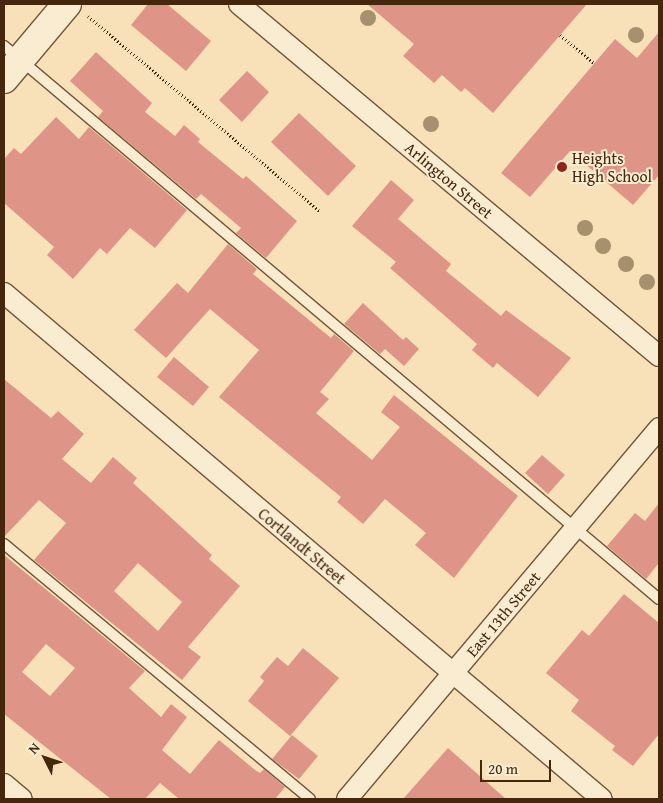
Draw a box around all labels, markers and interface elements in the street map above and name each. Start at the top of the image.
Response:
street label: Arlington Street [401,138,497,222]
place label: Heights High School [572,148,652,186]
marker: Heights High School [556,161,568,173]
street label: Cortlandt Street [254,504,350,588]
street label: East 13th Street [462,568,544,660]
north arrow [20,733,70,783]
text: N [23,738,44,758]
scale bar [483,750,554,782]
text: 20 m [488,758,518,779]

